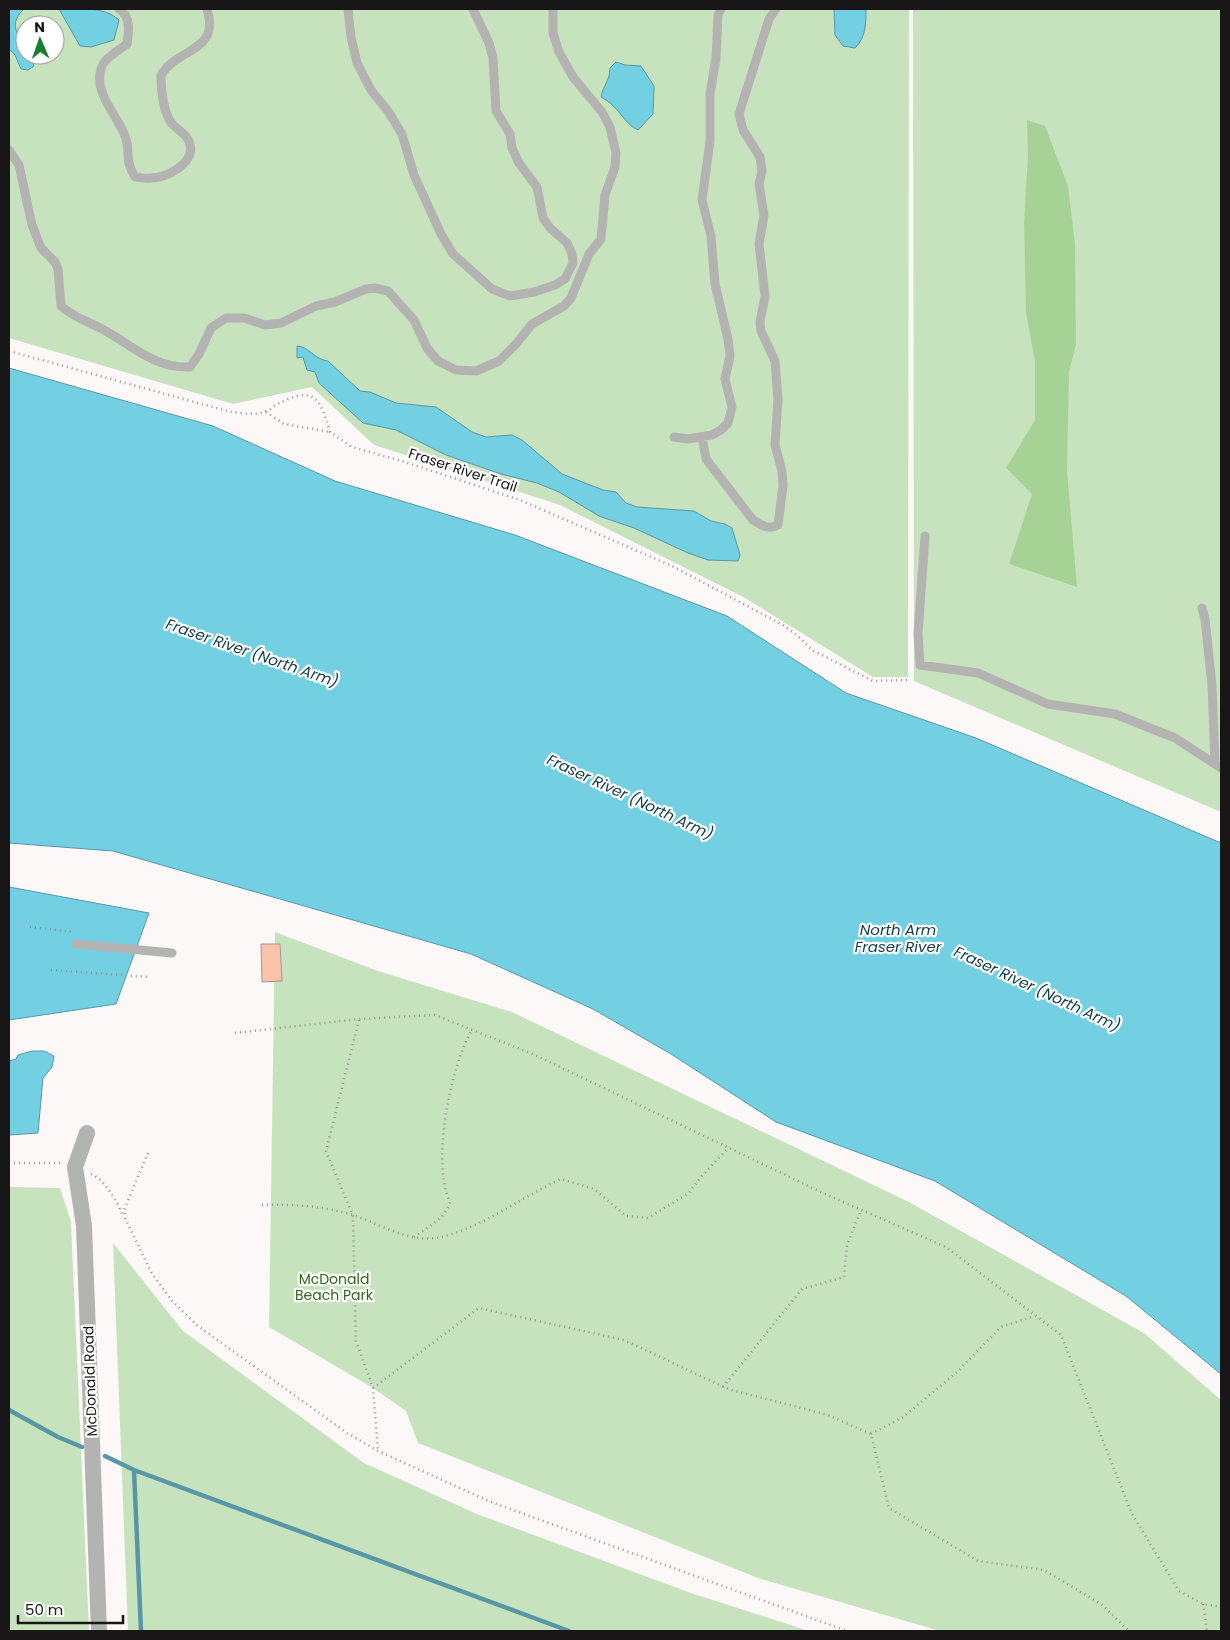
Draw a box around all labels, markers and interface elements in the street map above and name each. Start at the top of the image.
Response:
north arrow [15,15,65,65]
text: N [34,17,45,37]
street label: Fraser River Trail [406,443,520,497]
water label: Fraser River (North Arm) [163,613,341,692]
water label: Fraser River (North Arm) [544,749,717,844]
water label: North Arm Fraser River [855,919,942,957]
water label: Fraser River (North Arm) [951,941,1124,1036]
park label: McDonald Beach Park [295,1269,374,1305]
street label: McDonald Road [78,1325,102,1437]
scale bar [18,1592,122,1624]
text: 50 m [25,1599,63,1620]

